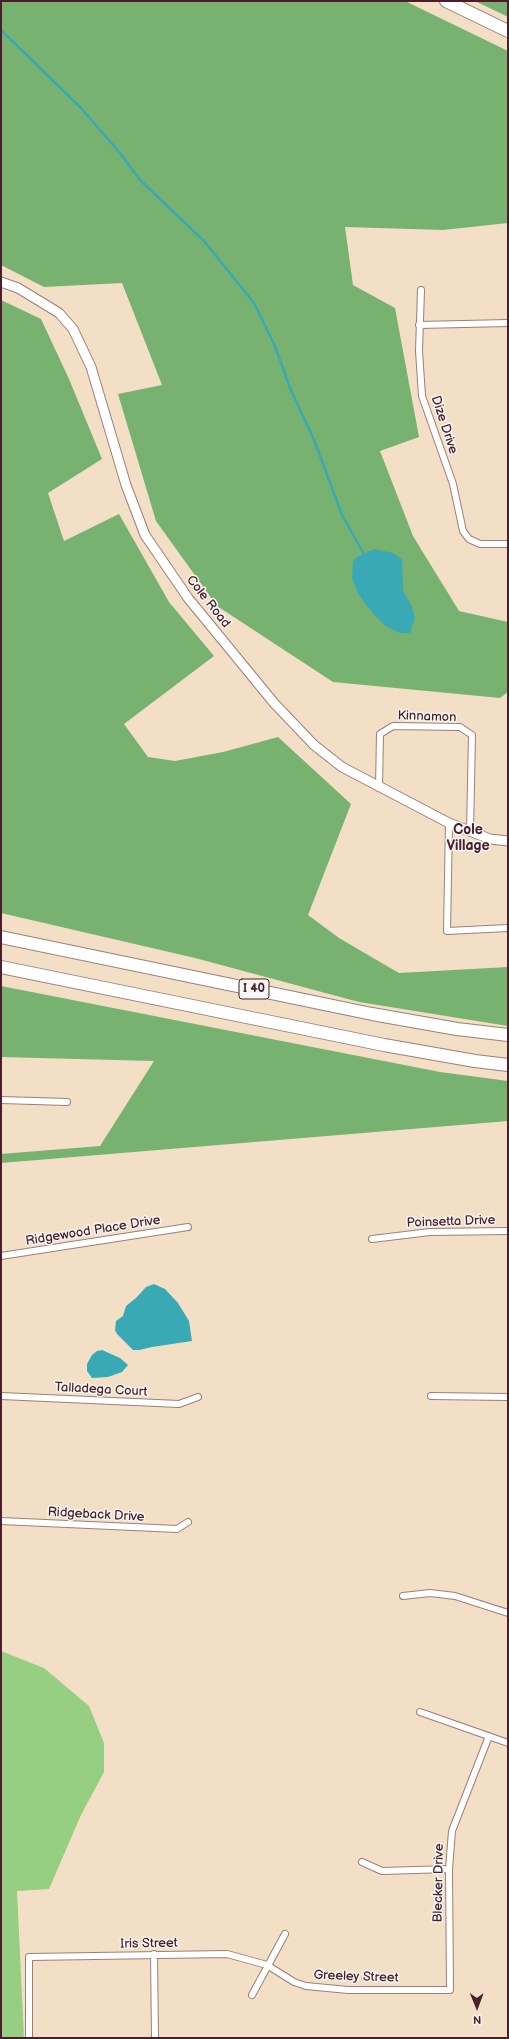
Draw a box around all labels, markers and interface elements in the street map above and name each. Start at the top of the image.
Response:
street label: Dize Drive [427,394,461,456]
street label: Cole Road [183,573,233,631]
street label: Kinnamon [397,708,457,726]
district label: Cole Village [447,822,489,854]
road number: I 40 [239,979,269,999]
street label: Ridgewood Place Drive [24,1213,162,1249]
street label: Poinsetta Drive [406,1213,496,1231]
street label: Talladega Court [54,1380,148,1400]
street label: Ridgeback Drive [47,1505,145,1525]
street label: Blecker Drive [431,1843,447,1923]
street label: Iris Street [120,1936,178,1952]
street label: Greeley Street [313,1968,399,1986]
north arrow [457,1987,497,2027]
text: N [473,2013,481,2026]

